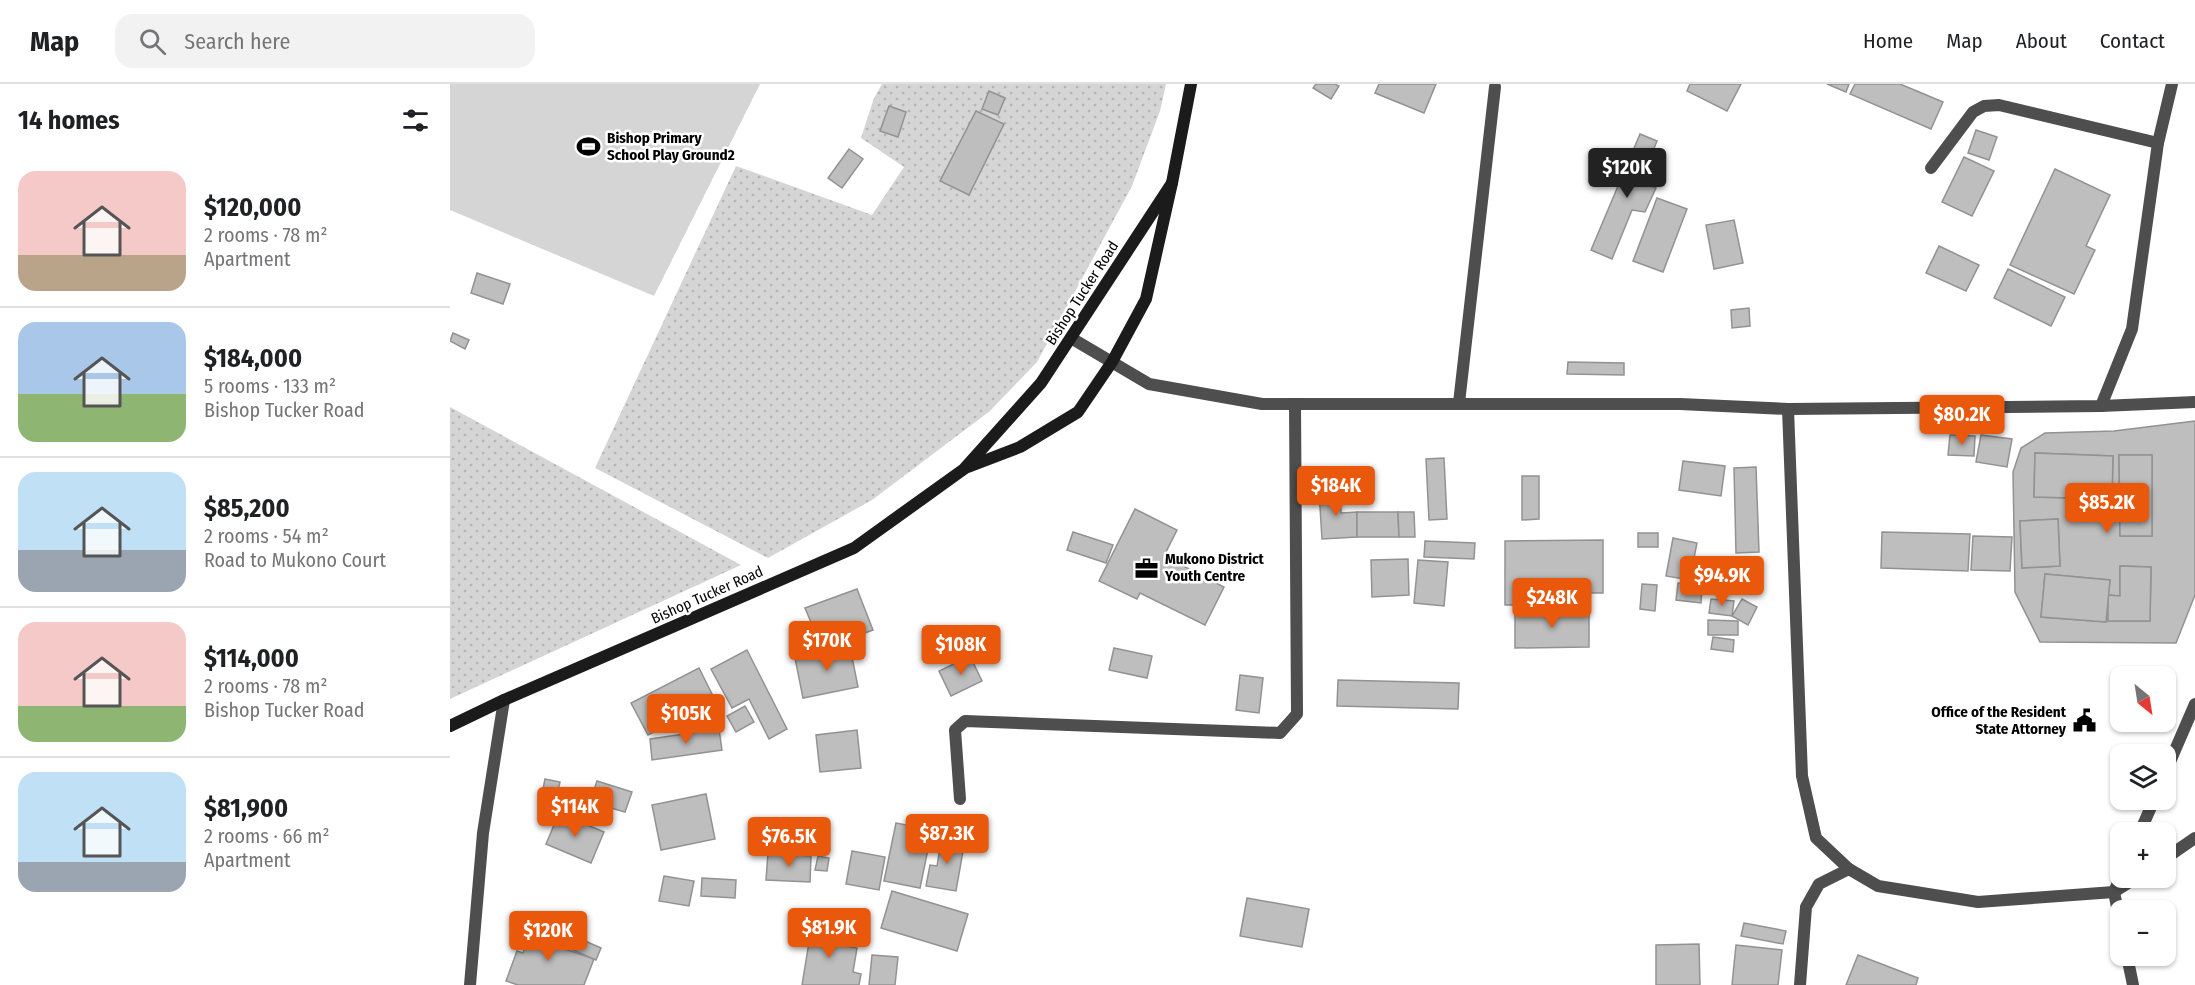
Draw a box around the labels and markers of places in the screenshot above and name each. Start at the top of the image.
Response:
place label: Bishop Primary School Play Ground2 [607,129,735,164]
sports icon: Bishop Primary School Play Ground2 [576,134,602,160]
pin: $120K [1585,148,1669,199]
pin: $80.2K [1913,395,2011,446]
pin: $184K [1294,466,1378,517]
pin: $85.2K [2058,483,2156,534]
place label: Mukono District Youth Centre [1164,550,1265,585]
office icon: Mukono District Youth Centre [1134,555,1160,581]
pin: $94.9K [1673,556,1771,607]
pin: $248K [1510,578,1594,629]
pin: $170K [785,621,869,672]
pin: $108K [919,625,1003,676]
pin: $105K [644,694,728,745]
place label: Office of the Resident State Attorney [1931,703,2067,738]
public building icon: Office of the Resident State Attorney [2071,708,2097,734]
pin: $114K [533,787,617,838]
pin: $87.3K [898,814,996,865]
pin: $76.5K [740,817,838,868]
pin: $81.9K [780,908,878,959]
pin: $120K [506,911,590,962]

